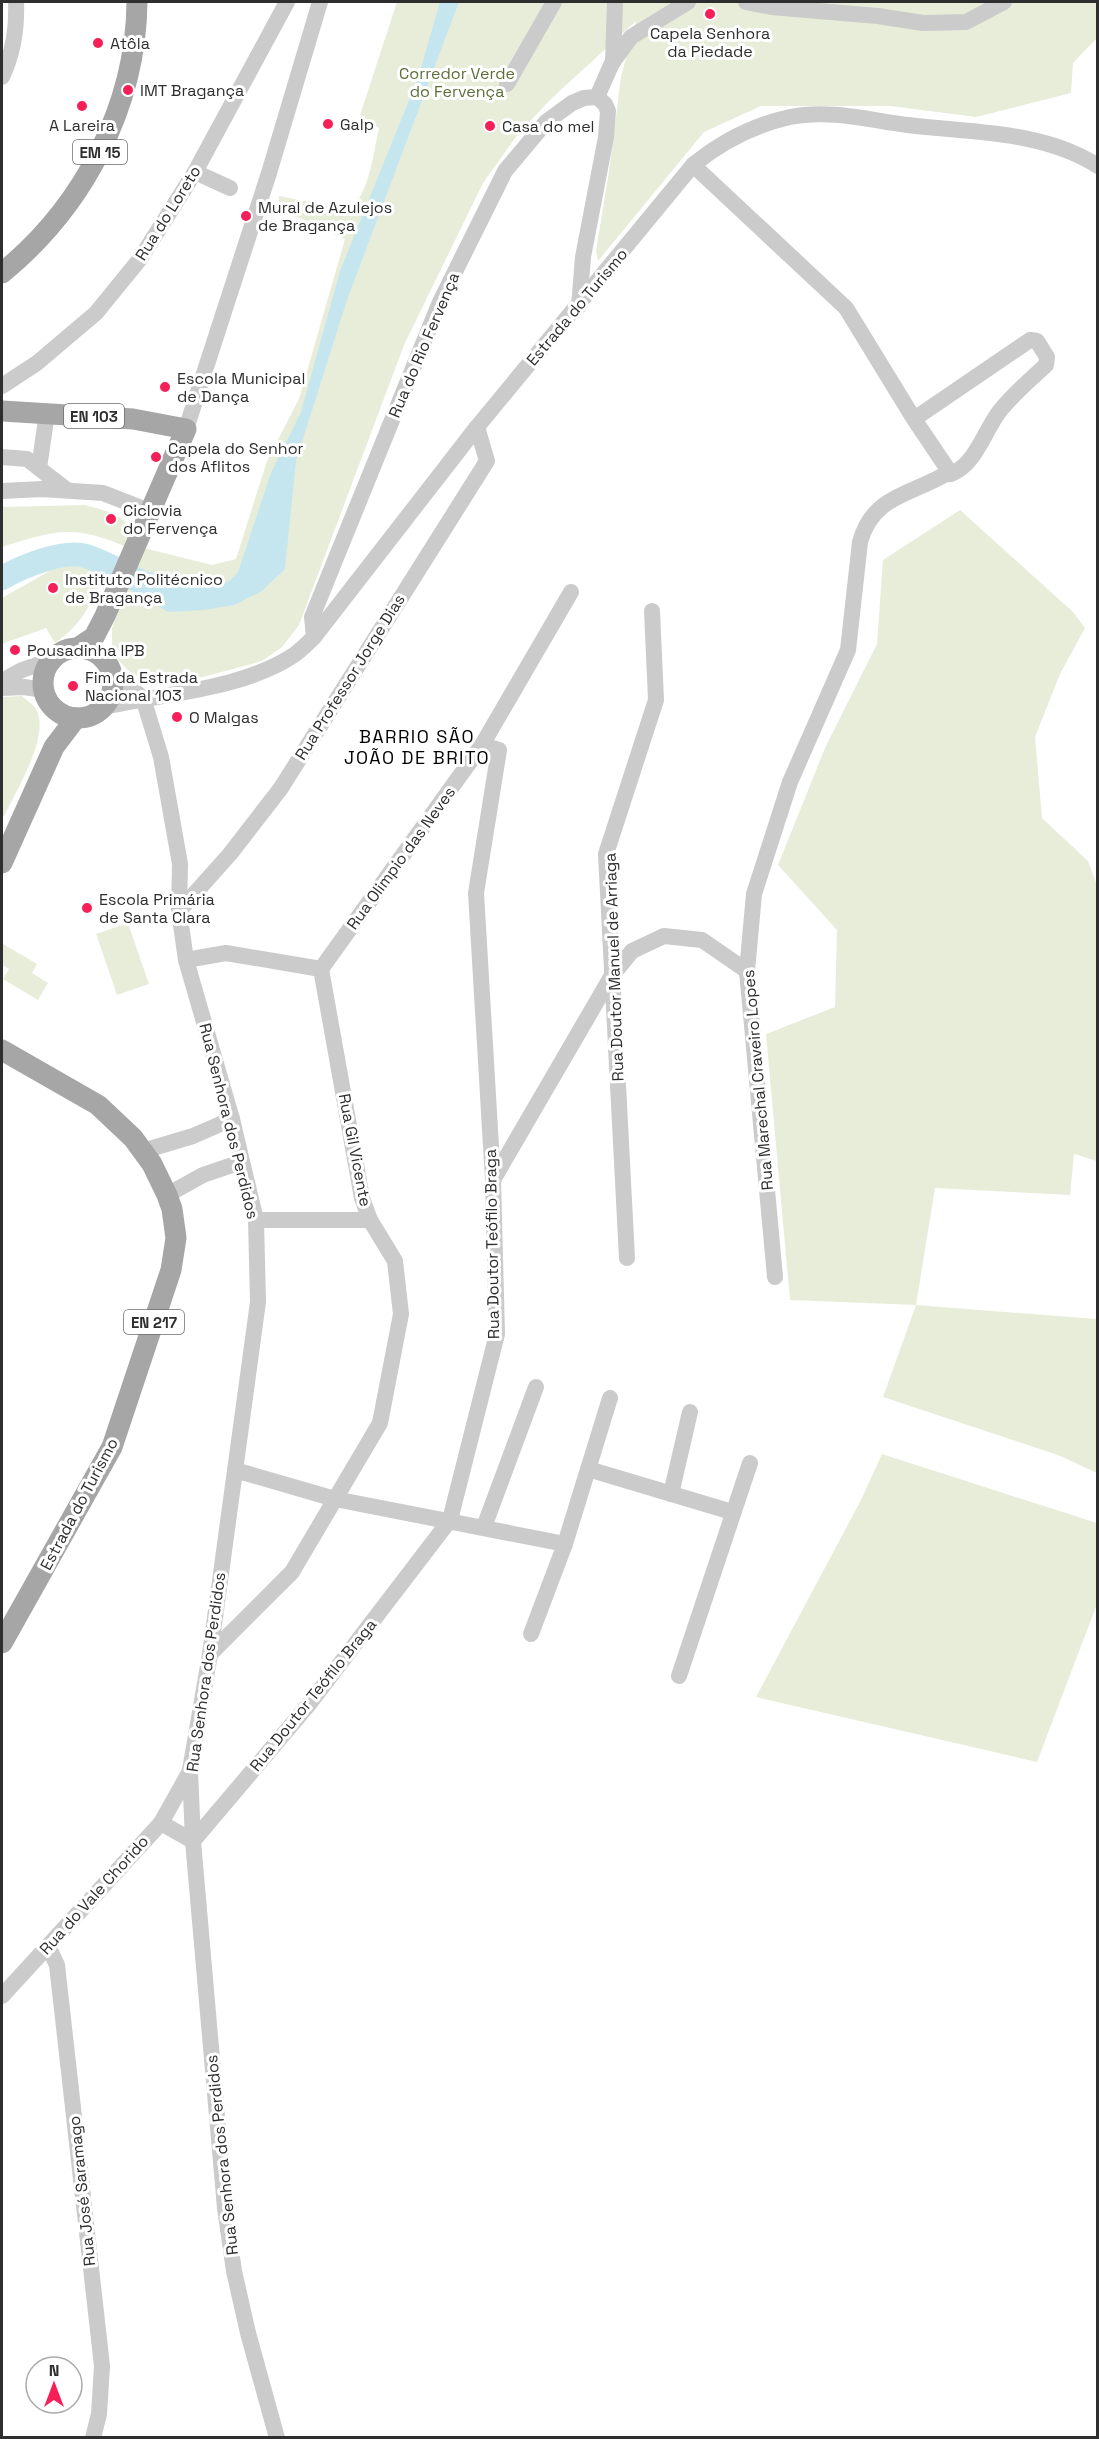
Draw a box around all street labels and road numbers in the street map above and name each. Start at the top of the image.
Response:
road number: EM 15 [73,140,127,164]
street label: Rua do Loreto [130,162,206,264]
street label: Estrada do Turismo [522,244,632,370]
street label: Rua do Rio Fervença [384,269,464,421]
road number: EN 103 [64,404,124,428]
street label: Rua Professor Jorge Dias [290,590,410,764]
street label: Rua Olimpio das Neves [342,782,460,934]
street label: Rua Doutor Manuel de Arriaga [600,852,628,1082]
street label: Rua Marechal Craveiro Lopes [738,969,778,1191]
street label: Rua Senhora dos Perdidos [194,1021,264,1221]
street label: Rua Gil Vicente [334,1092,376,1208]
street label: Rua Doutor Teófilo Braga [480,1149,504,1339]
road number: EN 217 [124,1310,184,1334]
street label: Estrada do Turismo [35,1434,123,1574]
street label: Rua Senhora dos Perdidos [182,1571,230,1773]
street label: Rua Doutor Teófilo Braga [245,1614,381,1776]
street label: Rua do Vale Chorido [35,1831,153,1959]
street label: Rua Senhora dos Perdidos [201,2054,243,2256]
street label: Rua José Saramago [64,2115,100,2267]

